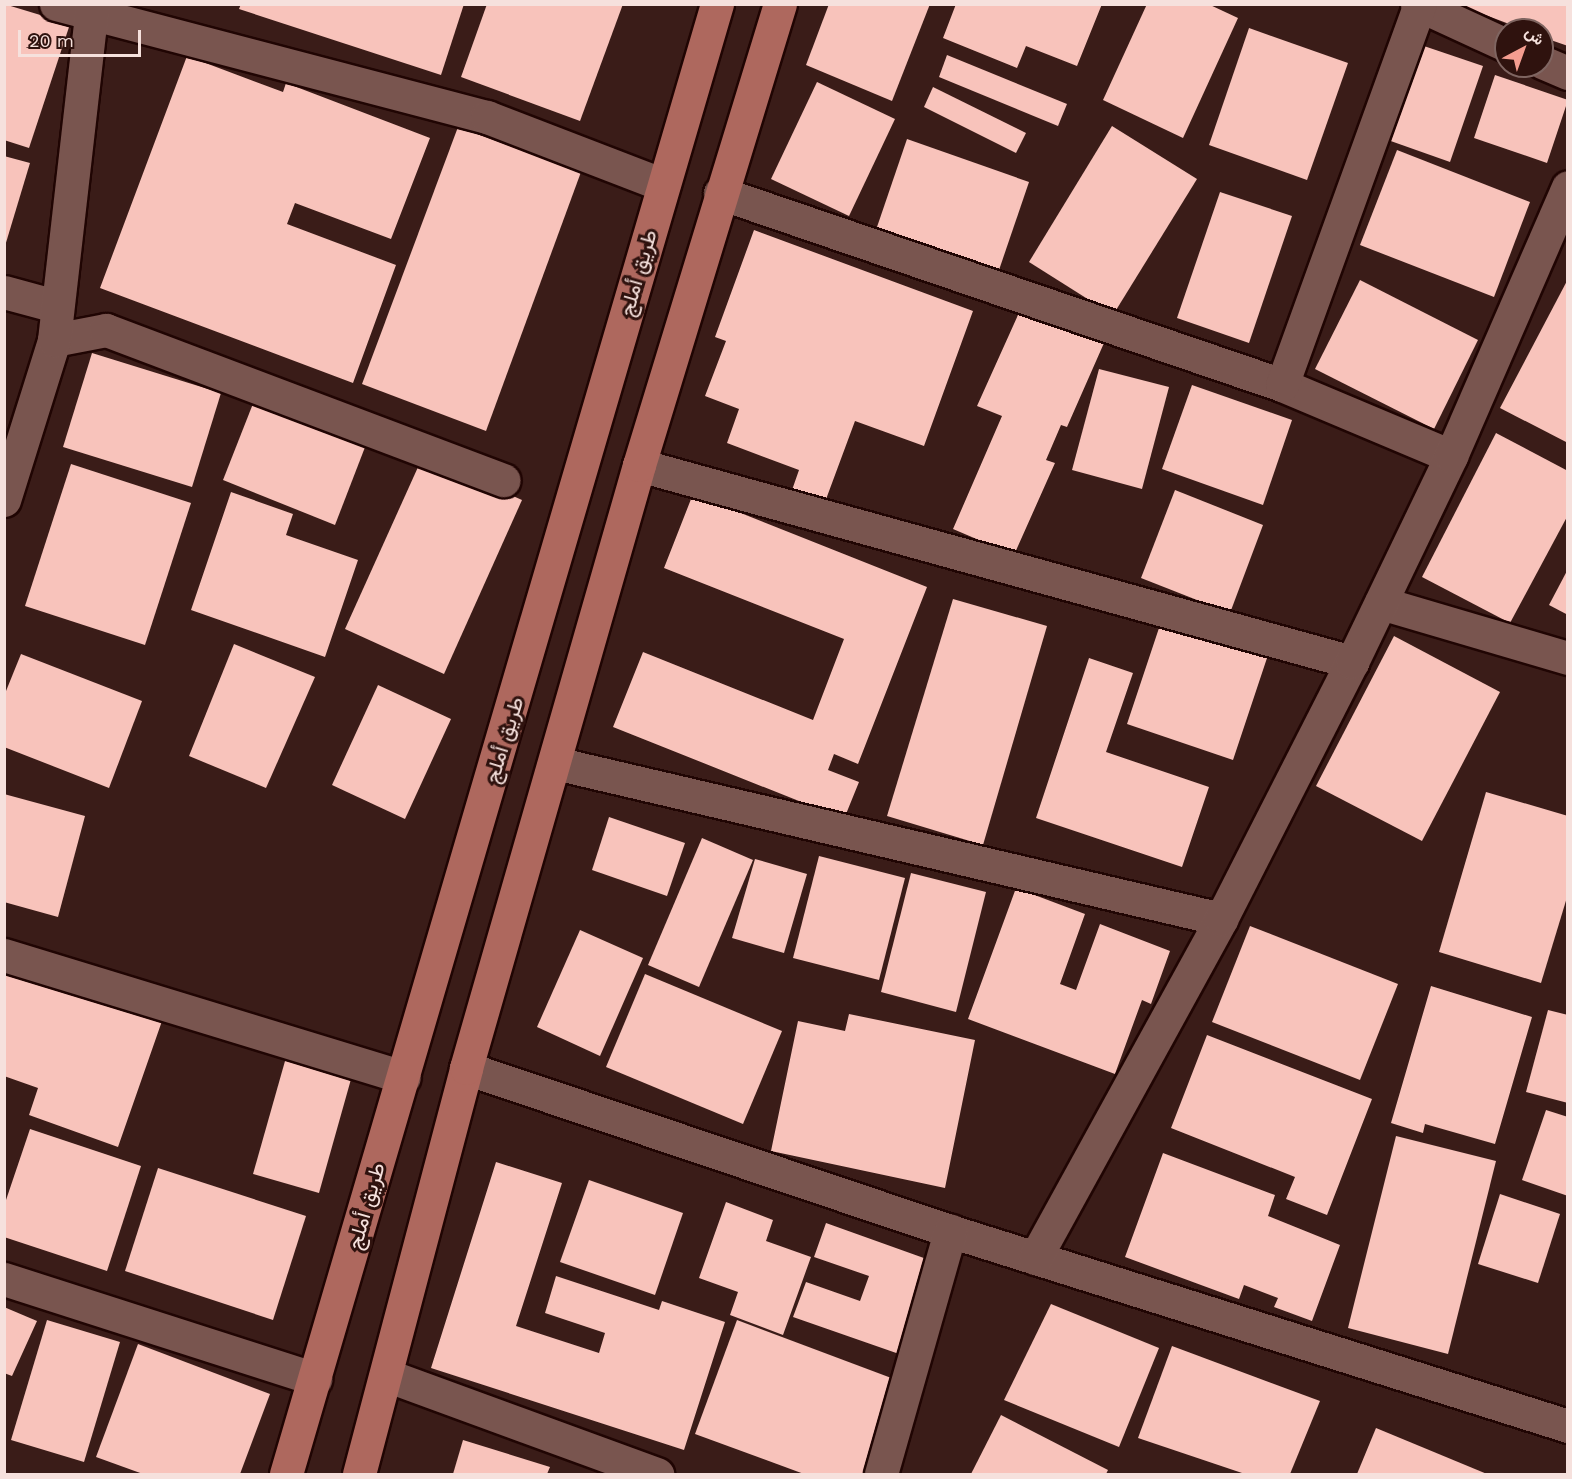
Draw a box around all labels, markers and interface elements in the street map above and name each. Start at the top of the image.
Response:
scale bar [21,18,144,56]
north arrow [1494,18,1554,78]
text: ش [1521,22,1548,49]
text: 20 m [29,30,74,51]
street label: طريق أملج [614,227,662,319]
street label: طريق أملج [479,694,529,786]
street label: طريق أملج [342,1160,390,1252]

